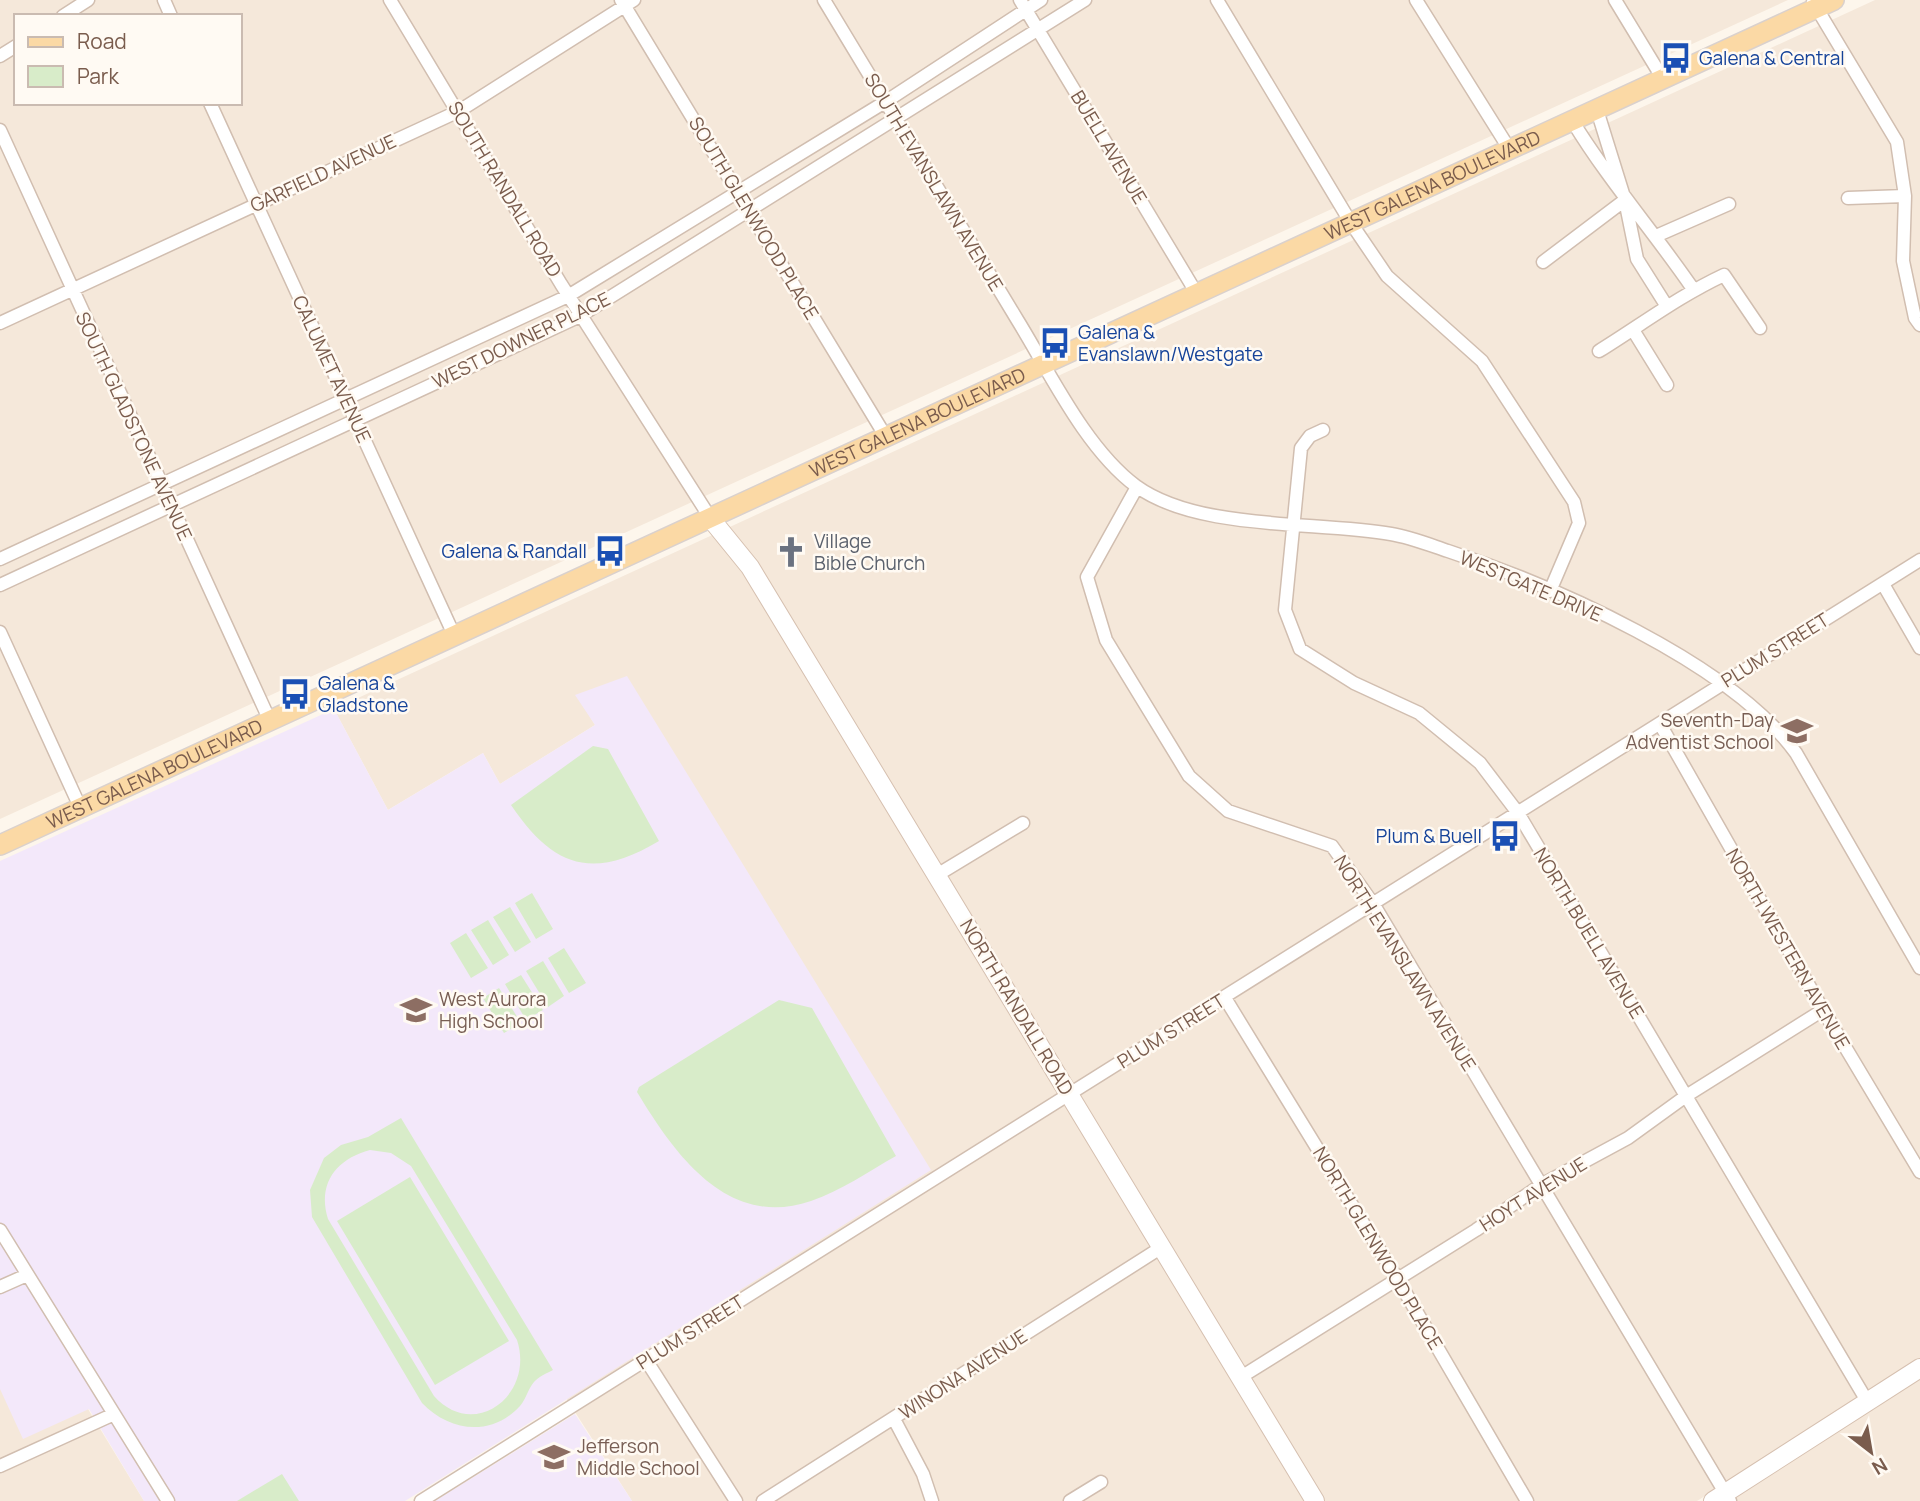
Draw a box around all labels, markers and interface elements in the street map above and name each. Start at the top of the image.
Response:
legend [14,14,242,105]
text: Road [77,27,127,55]
bus stop icon: Galena & Central [1659,41,1693,75]
place label: Galena & Central [1699,45,1845,71]
text: Park [77,62,119,90]
street label: SOUTH EVANSLAWN AVENUE [859,68,1009,296]
street label: BUELL AVENUE [1065,85,1153,209]
street label: SOUTH RANDALL ROAD [442,96,568,282]
street label: SOUTH GLENWOOD PLACE [683,112,825,324]
street label: WEST GALENA BOULEVARD [1320,124,1545,246]
street label: GARFIELD AVENUE [246,128,400,218]
street label: WEST DOWNER PLACE [428,286,614,394]
street label: CALUMET AVENUE [286,291,378,447]
street label: SOUTH GLADSTONE AVENUE [70,307,198,545]
place label: Galena & Evanslawn/Westgate [1078,319,1263,367]
bus stop icon: Galena & Evanslawn/Westgate [1038,326,1072,360]
street label: WEST GALENA BOULEVARD [805,361,1030,483]
place label: Village Bible Church [814,528,925,576]
bus stop icon: Galena & Randall [593,534,627,568]
church icon: Village Bible Church [774,535,808,569]
place label: Galena & Randall [442,538,587,564]
street label: WESTGATE DRIVE [1456,544,1606,628]
street label: PLUM STREET [1716,606,1834,693]
place label: Galena & Gladstone [318,670,408,718]
bus stop icon: Galena & Gladstone [278,677,312,711]
place label: Seventh-Day Adventist School [1625,707,1774,755]
street label: WEST GALENA BOULEVARD [42,713,267,835]
school or university icon: Seventh-Day Adventist School [1780,714,1814,748]
bus stop icon: Plum & Buell [1488,819,1522,853]
place label: Plum & Buell [1376,823,1482,849]
street label: NORTH BUELL AVENUE [1528,843,1650,1023]
street label: NORTH WESTERN AVENUE [1720,844,1856,1054]
street label: NORTH EVANSLAWN AVENUE [1328,850,1482,1076]
street label: NORTH RANDALL ROAD [954,914,1080,1100]
place label: West Aurora High School [439,986,546,1034]
street label: PLUM STREET [1112,987,1230,1074]
school or university icon: West Aurora High School [399,993,433,1027]
street label: NORTH GLENWOOD PLACE [1307,1142,1449,1354]
street label: HOYT AVENUE [1474,1151,1592,1237]
street label: PLUM STREET [631,1288,749,1375]
street label: WINONA AVENUE [894,1323,1032,1425]
north arrow [1836,1417,1906,1487]
place label: Jefferson Middle School [577,1433,700,1481]
school or university icon: Jefferson Middle School [537,1440,571,1474]
text: N [1867,1452,1892,1481]

